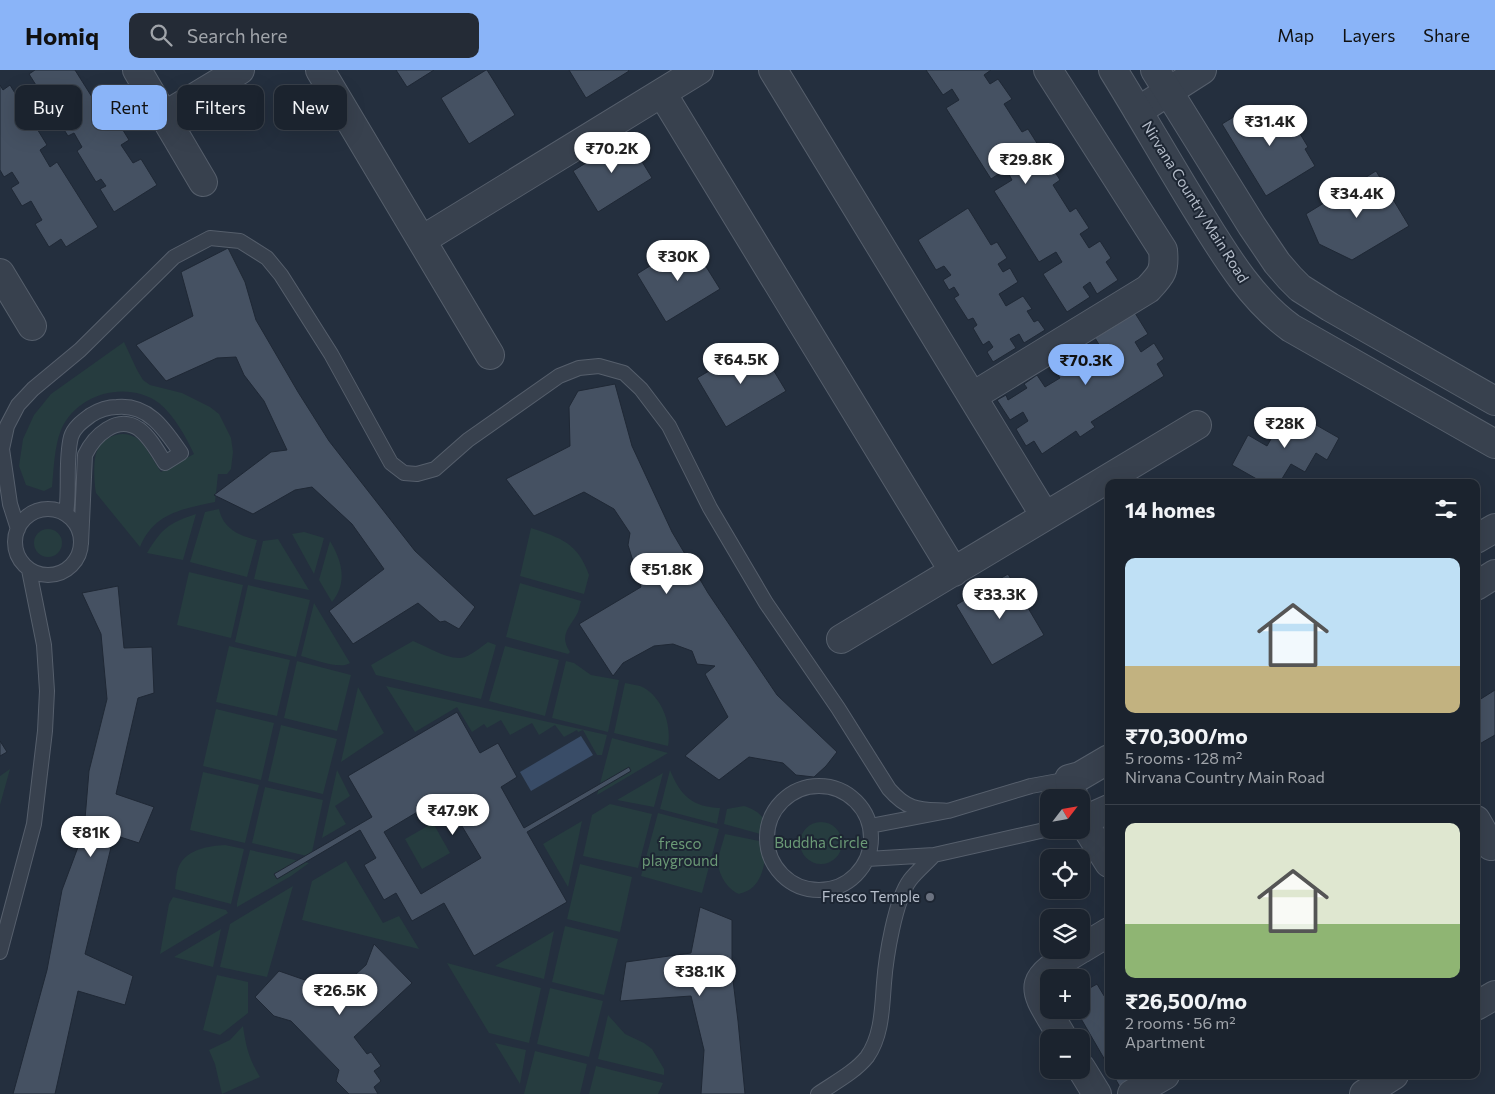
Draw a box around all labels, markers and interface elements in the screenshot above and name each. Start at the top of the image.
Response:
search box [129,13,479,58]
text: Homiq [25,21,99,50]
icon: search [147,21,175,49]
text: Search here [187,24,288,47]
text: Map [1277,24,1314,46]
text: Layers [1342,24,1395,46]
text: Share [1423,24,1470,46]
chip: Buy [15,85,82,130]
chip: Rent [92,85,167,130]
chip: Filters [177,85,264,130]
chip: New [274,85,347,130]
pin: ₹31.4K [1229,104,1311,147]
text: ₹31.4K [1244,111,1296,130]
street label: Nirvana Country Main Road [1139,117,1253,286]
pin: ₹70.2K [571,132,653,174]
text: ₹70.2K [585,138,639,157]
pin: ₹29.8K [985,142,1067,185]
text: ₹29.8K [999,149,1053,168]
pin: ₹34.4K [1316,176,1398,219]
text: ₹34.4K [1330,183,1384,202]
pin: ₹30K [648,240,708,282]
text: ₹30K [657,246,699,265]
pin: ₹64.5K [700,342,782,385]
pin: ₹70.3K [1045,344,1127,386]
text: ₹64.5K [714,349,768,368]
text: ₹70.3K [1059,350,1113,369]
pin: ₹28K [1255,406,1315,449]
text: ₹28K [1265,413,1305,432]
icon: filters [1432,495,1460,523]
text: 14 homes [1125,497,1215,522]
pin: ₹51.8K [626,552,708,595]
text: ₹51.8K [641,559,693,578]
pin: ₹33.3K [959,578,1041,620]
text: ₹33.3K [974,584,1026,603]
icon: home [1248,590,1338,680]
text: ₹70,300/mo [1125,723,1248,748]
text: 5 rooms · 128 m² [1125,748,1242,767]
text: Nirvana Country Main Road [1125,767,1325,786]
north arrow [1040,789,1090,839]
map controls [1040,789,1090,1079]
pin: ₹47.9K [412,794,494,836]
text: ₹47.9K [427,800,479,819]
pin: ₹81K [61,816,121,858]
text: ₹81K [72,822,110,841]
park label: Buddha Circle [774,833,868,851]
park label: fresco playground [642,834,718,869]
button: locate [1040,849,1090,899]
icon: home [1248,856,1338,946]
place label: Fresco Temple [822,887,920,905]
marker: Fresco Temple [924,891,936,903]
button: layers [1040,909,1090,959]
pin: ₹38.1K [659,954,741,997]
text: ₹38.1K [675,961,725,980]
button: + [1040,969,1090,1019]
pin: ₹26.5K [299,974,381,1016]
text: ₹26.5K [313,980,367,999]
text: ₹26,500/mo [1125,988,1247,1013]
text: 2 rooms · 56 m² [1125,1013,1236,1032]
button: − [1040,1029,1090,1079]
text: Apartment [1125,1032,1205,1051]

